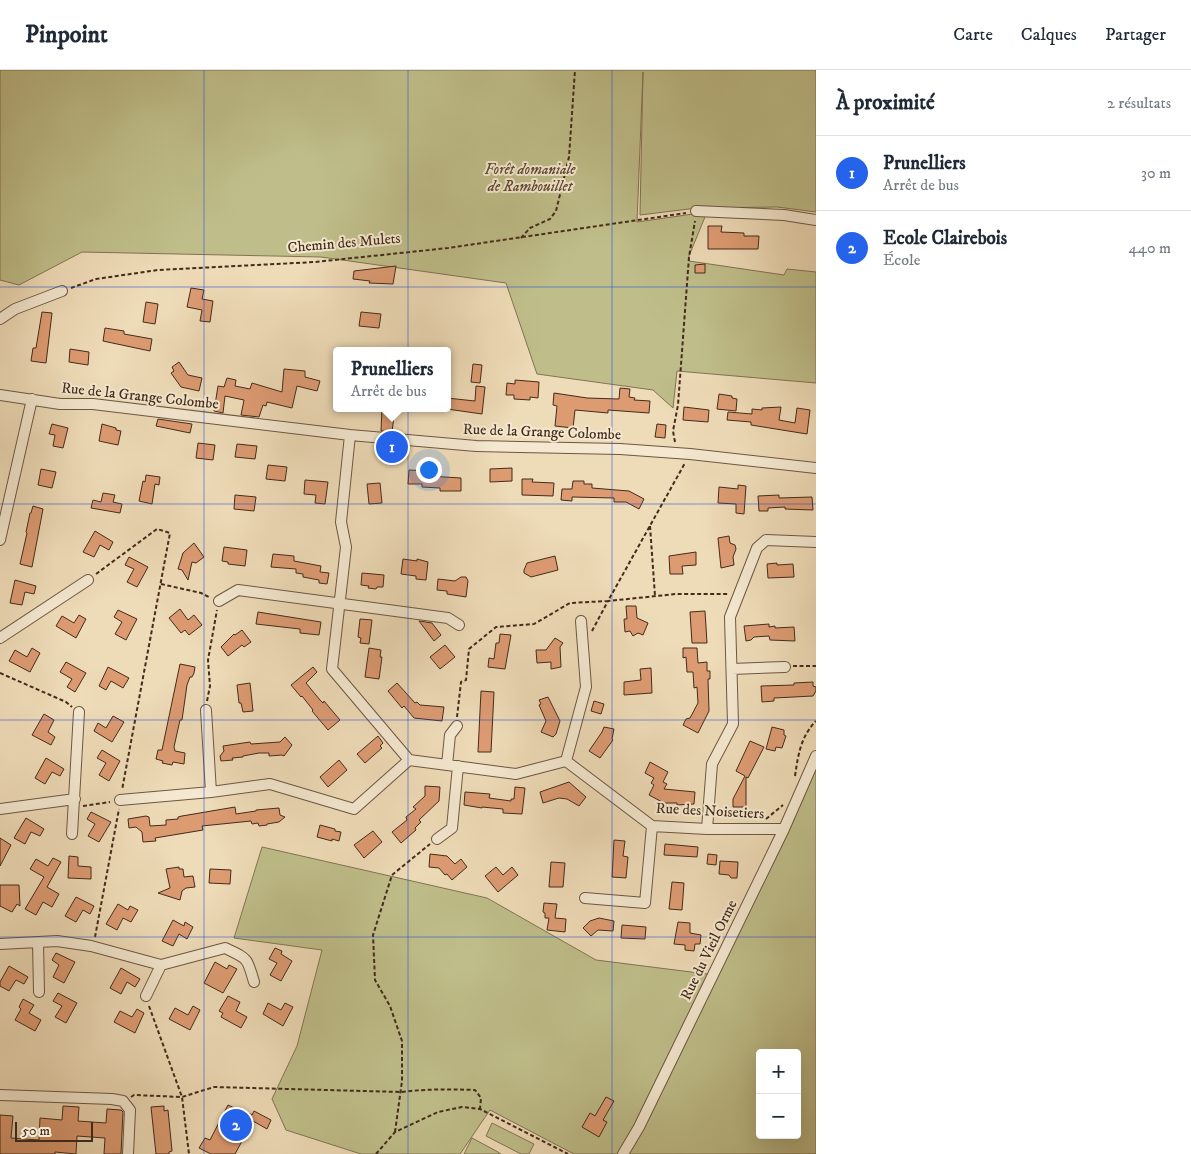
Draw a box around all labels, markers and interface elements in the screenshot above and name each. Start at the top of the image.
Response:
text: Pinpoint [25,20,108,50]
text: Carte [953,24,993,46]
text: Calques [1021,24,1077,46]
text: Partager [1105,24,1166,46]
text: À proximité [836,90,935,116]
text: 2 résultats [1107,93,1171,113]
text: Prunelliers [883,152,966,175]
park label: Forêt domaniale de Rambouillet [485,160,576,196]
text: 1 [849,163,855,183]
text: 30 m [1141,163,1171,183]
text: Arrêt de bus [883,175,959,195]
text: Ecole Clairebois [883,227,1007,250]
street label: Chemin des Mulets [287,229,401,257]
text: 2 [848,238,856,258]
text: 440 m [1129,238,1171,258]
text: École [883,250,920,270]
popup [333,347,451,412]
text: Prunelliers [351,358,433,381]
street label: Rue de la Grange Colombe [60,378,220,414]
text: Arrêt de bus [351,381,427,401]
street label: Rue de la Grange Colombe [463,420,621,444]
pin: 1 [376,428,408,466]
your location [416,457,442,483]
street label: Rue des Noisetiers [655,799,765,823]
street label: Rue du Vieil Orme [677,897,741,1003]
map controls [756,1049,801,1139]
button: + [756,1049,801,1094]
button: − [756,1094,801,1139]
pin: 2 [220,1106,252,1144]
scale bar [15,1119,92,1142]
text: 50 m [22,1122,50,1140]

